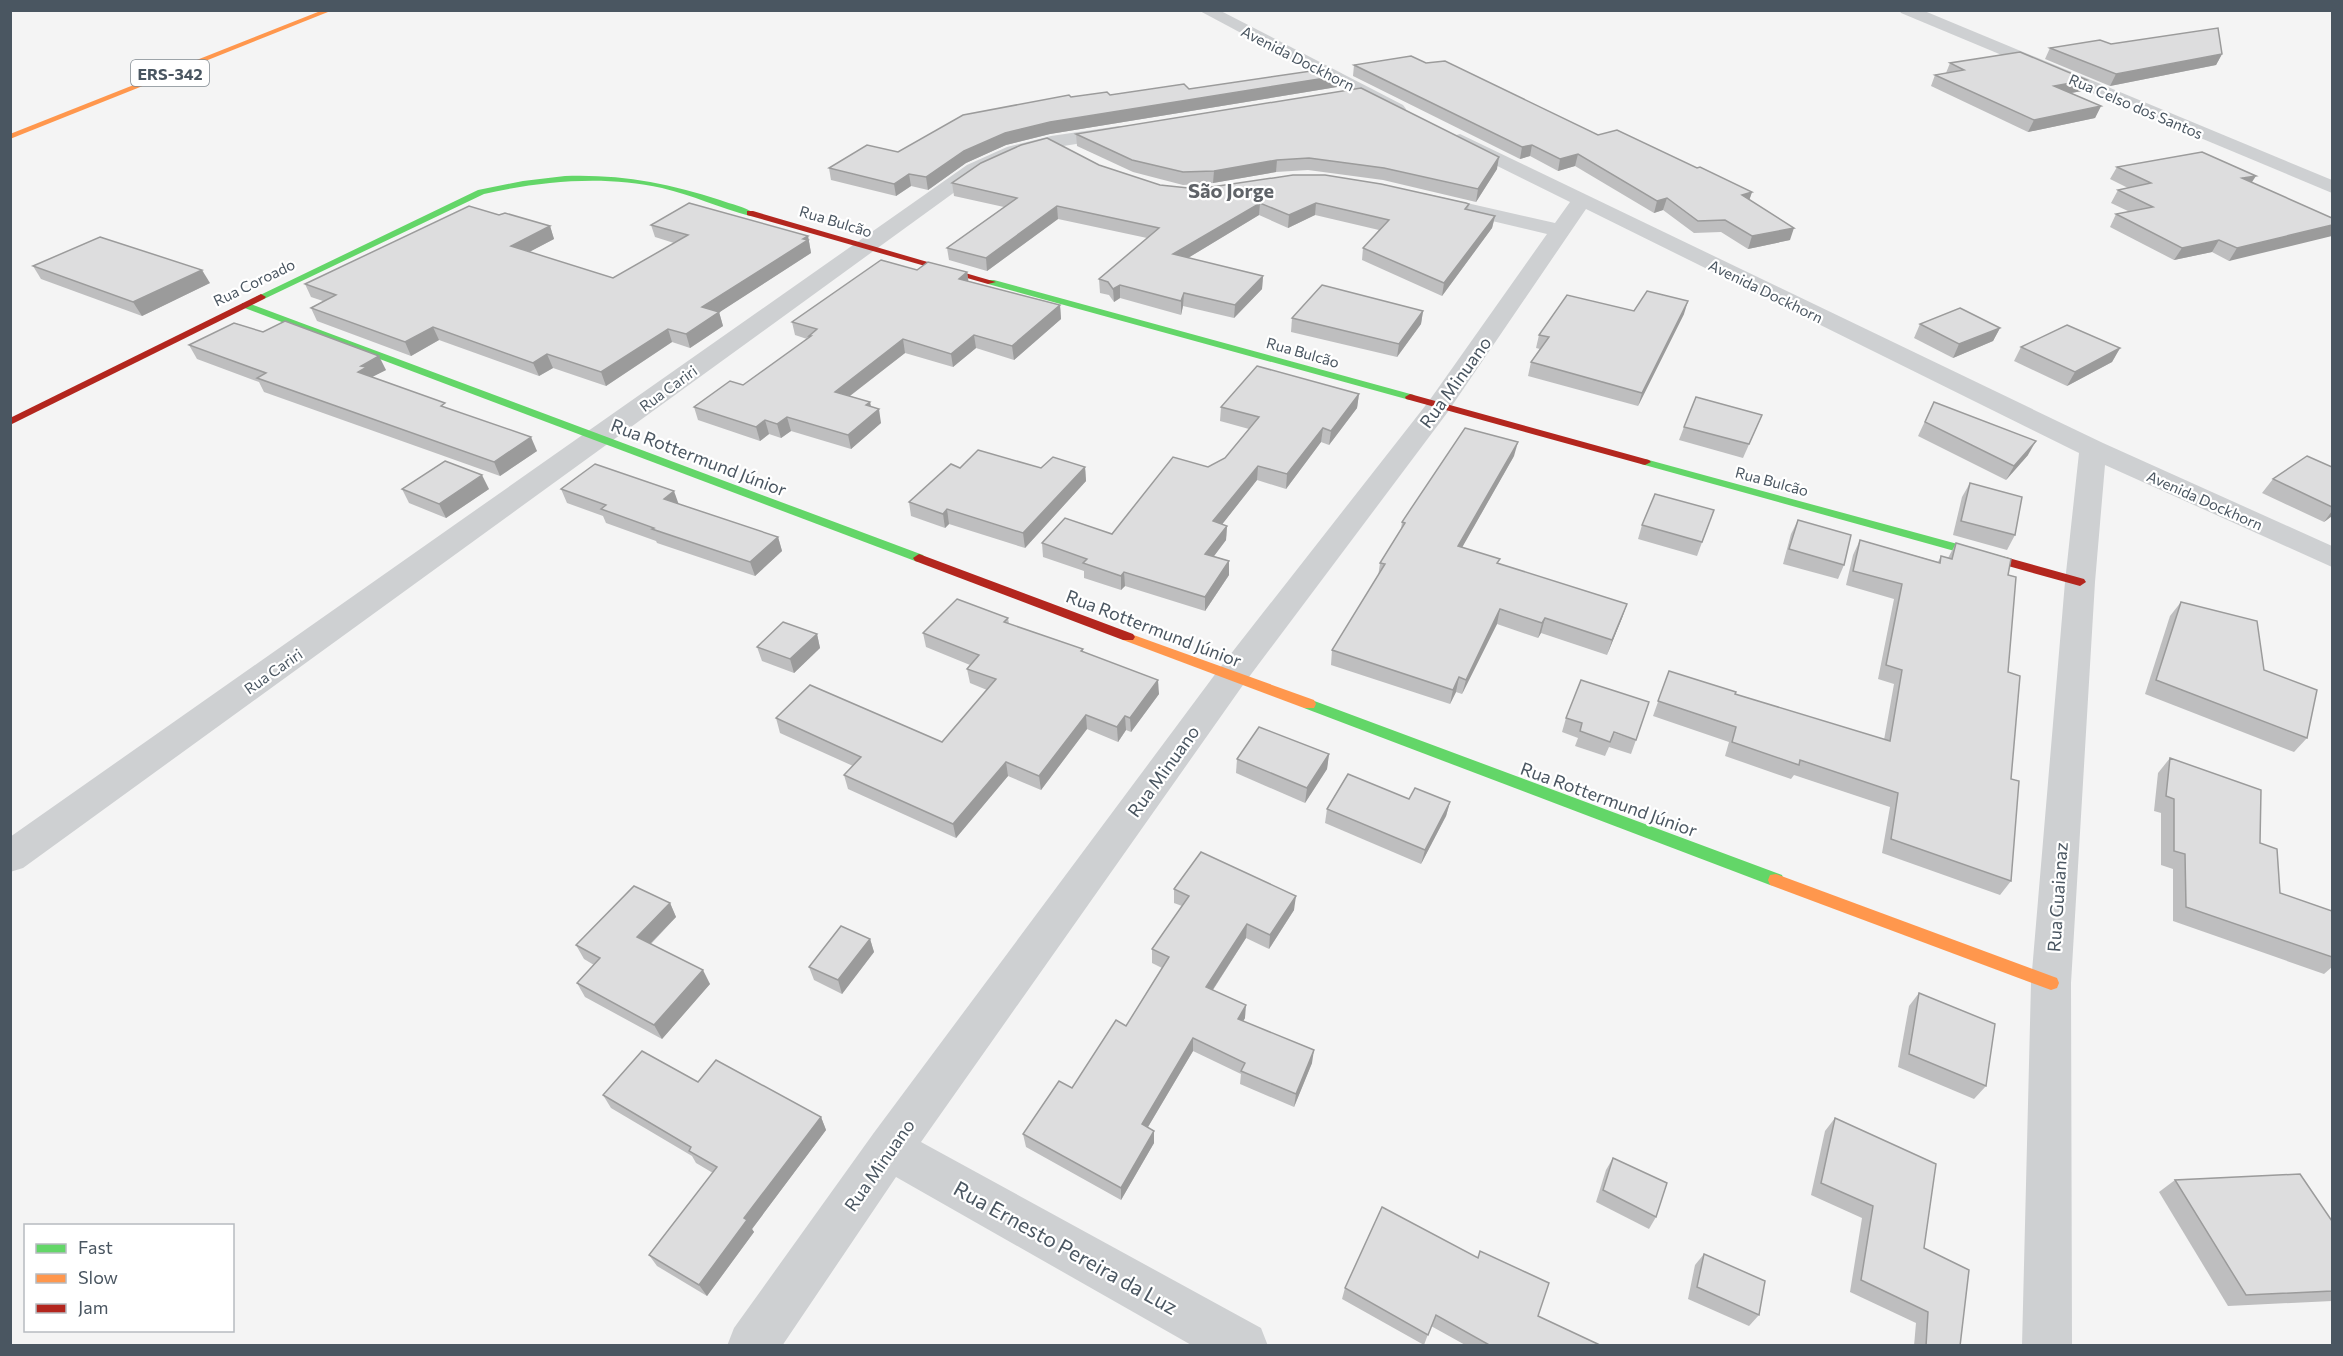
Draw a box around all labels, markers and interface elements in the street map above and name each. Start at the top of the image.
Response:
street label: Avenida Dockhorn [1238,22,1358,94]
road number: ERS-342 [131,60,209,86]
street label: Rua Celso dos Santos [2066,70,2206,142]
district label: São Jorge [1188,178,1274,202]
street label: Rua Bulcão [797,201,875,241]
street label: Rua Coroado [210,255,298,309]
street label: Avenida Dockhorn [1706,256,1826,326]
street label: Rua Minuano [1414,332,1496,432]
street label: Rua Bulcão [1264,333,1342,371]
street label: Rua Cariri [636,361,700,415]
street label: Rua Rottermund Júnior [608,413,790,501]
street label: Rua Bulcão [1733,463,1811,499]
street label: Avenida Dockhorn [2144,466,2266,534]
street label: Rua Rottermund Júnior [1063,584,1245,672]
street label: Rua Cariri [240,644,306,698]
street label: Rua Minuano [1122,721,1204,821]
street label: Rua Rottermund Júnior [1518,757,1700,841]
street label: Rua Guaianaz [2042,841,2072,953]
street label: Rua Minuano [839,1115,919,1215]
street label: Rua Ernesto Pereira da Luz [950,1175,1182,1319]
legend [24,1224,234,1332]
text: Fast [78,1236,113,1258]
text: Slow [78,1266,118,1288]
text: Jam [78,1296,108,1318]

